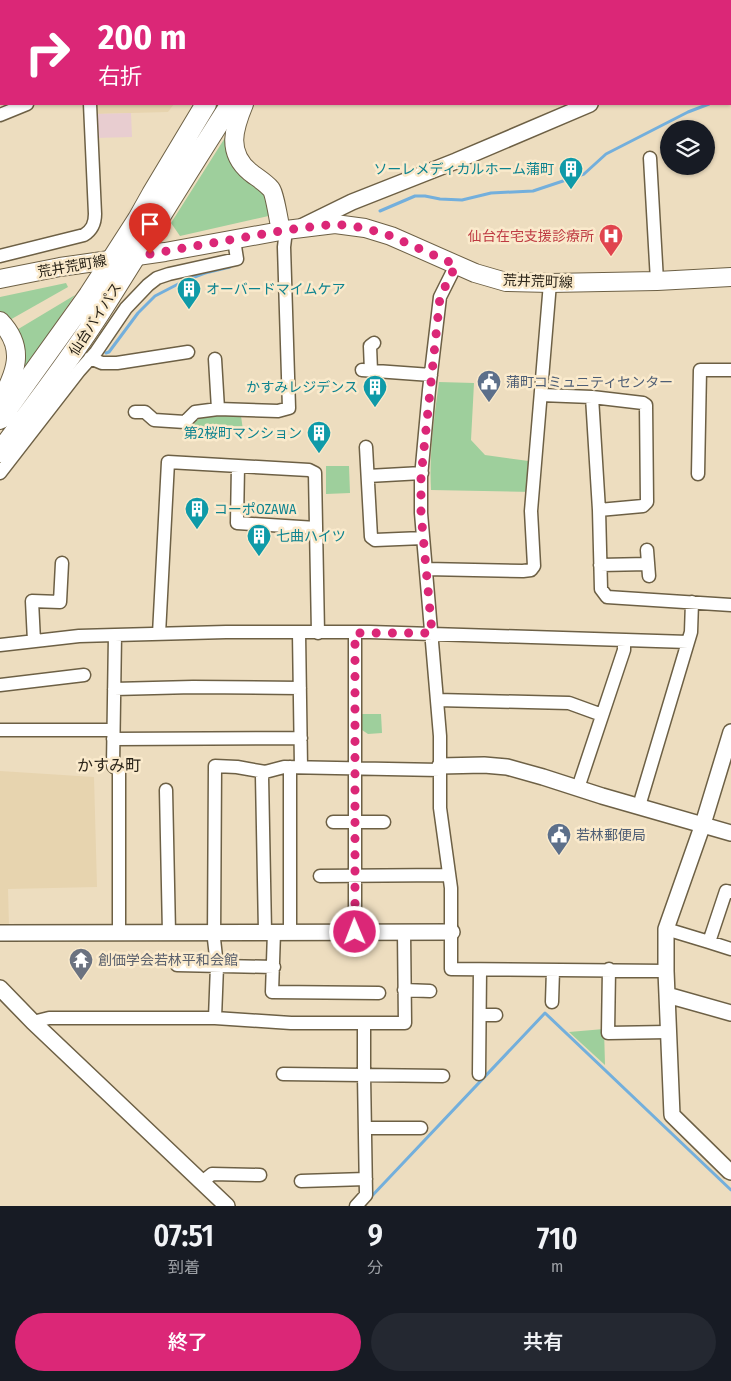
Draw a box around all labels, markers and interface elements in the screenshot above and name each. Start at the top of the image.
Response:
text: 200 m [98,16,186,58]
icon: right [15,20,80,85]
text: 右折 [98,63,142,90]
map controls [660,120,715,175]
button: layers [660,120,715,175]
building icon: ソーレメディカルホーム蒲町 [558,156,584,190]
place label: ソーレメディカルホーム蒲町 [373,161,554,178]
pin [129,203,171,254]
icon: arrive [136,210,164,238]
hospital icon: 仙台在宅支援診療所 [598,223,624,257]
place label: 仙台在宅支援診療所 [468,228,594,245]
street label: 荒井荒町線 [36,252,108,281]
street label: 荒井荒町線 [503,272,573,291]
building icon: オーバードマイムケア [176,276,202,310]
street label: 仙台バイパス [65,280,125,359]
place label: オーバードマイムケア [206,281,346,298]
public building icon: 蒲町コミュニティセンター [476,369,502,403]
building icon: かすみレジデンス [362,374,388,408]
place label: 蒲町コミュニティセンター [506,374,673,391]
place label: かすみレジデンス [246,379,358,396]
building icon: 第2桜町マンション [306,420,332,454]
place label: 第2桜町マンション [184,425,302,442]
building icon: コーポOZAWA [184,496,210,530]
place label: コーポOZAWA [214,501,297,518]
building icon: 七曲ハイツ [246,523,272,557]
place label: 七曲ハイツ [276,528,346,545]
district label: かすみ町 [77,756,141,775]
public building icon: 若林郵便局 [546,822,572,856]
place label: 若林郵便局 [576,827,646,844]
position arrow [328,905,380,957]
temple icon: 創価学会若林平和会館 [68,947,94,981]
place label: 創価学会若林平和会館 [98,952,238,969]
text: 07:51 [153,1218,214,1254]
text: 9 [368,1218,383,1254]
text: 710 [537,1221,578,1257]
text: m [551,1257,563,1276]
text: 到着 [168,1258,200,1277]
text: 分 [367,1258,383,1277]
button: 終了 [15,1313,361,1371]
button: 共有 [371,1313,716,1371]

